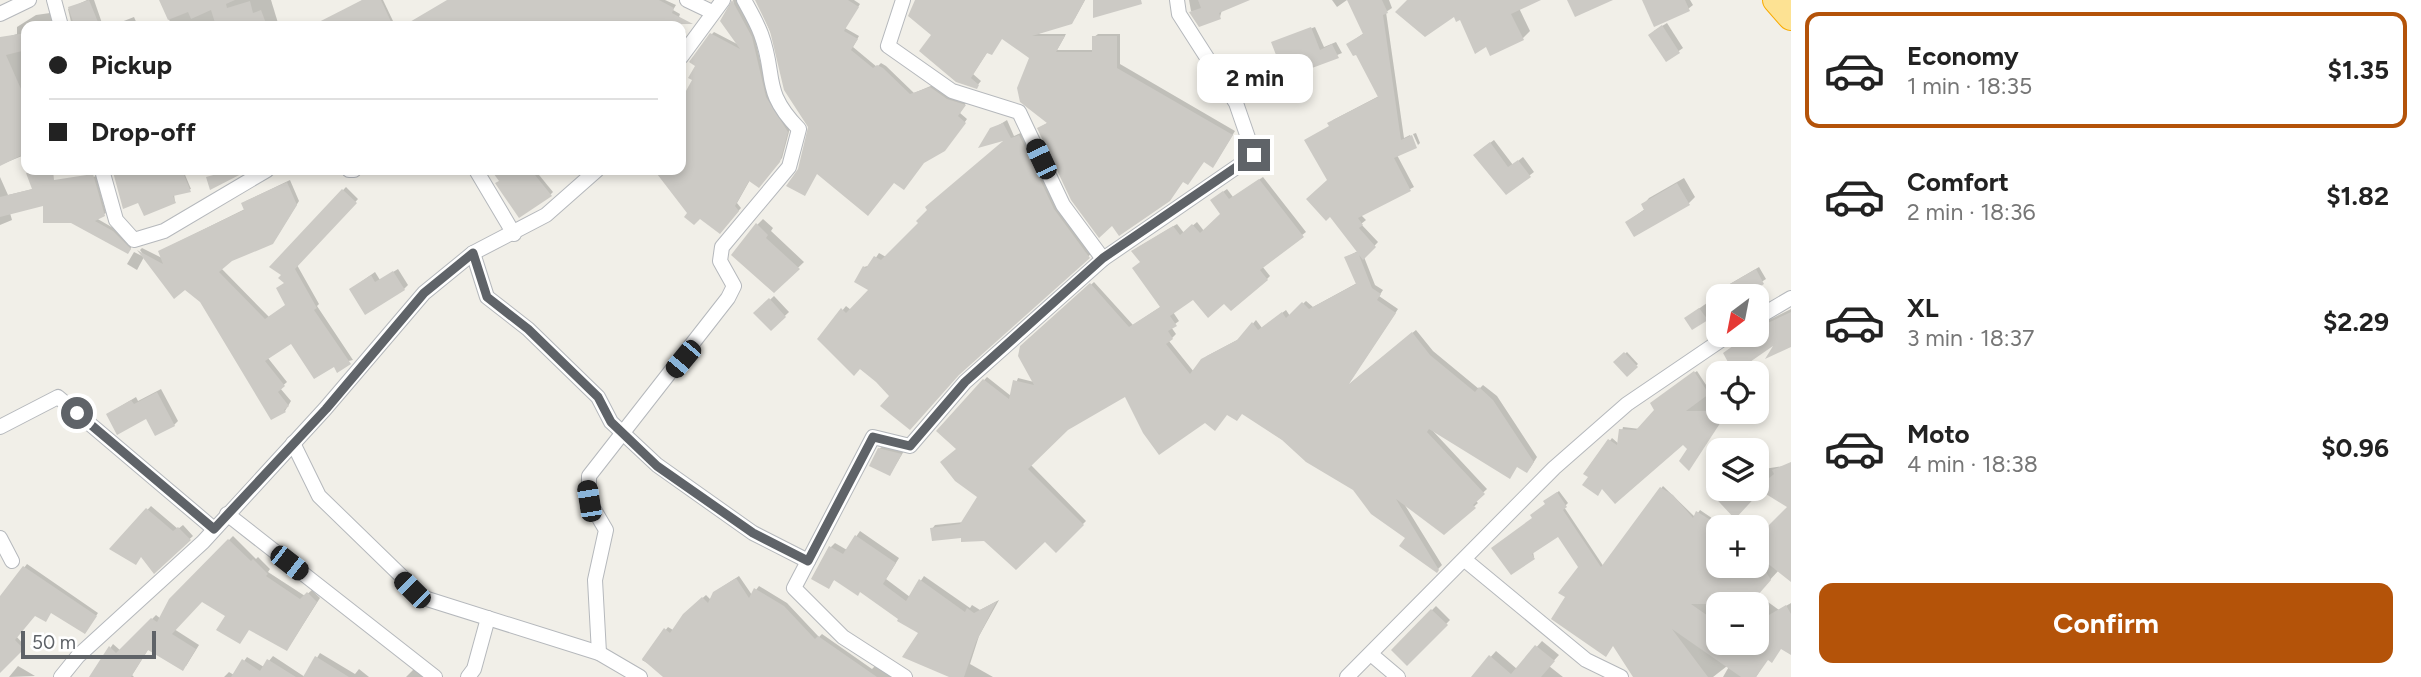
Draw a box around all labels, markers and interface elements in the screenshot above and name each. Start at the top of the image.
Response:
icon: car [1823,39,1886,102]
text: Economy [1907,40,2019,72]
text: Pickup [91,49,172,81]
callout: 2 min [1196,54,1312,102]
text: $1.35 [2328,54,2389,86]
text: 2 min [1226,64,1284,92]
text: 1 min · 18:35 [1907,72,2032,100]
text: Drop-off [91,116,196,148]
car [1023,136,1060,182]
route end [1238,139,1270,171]
icon: car [1823,165,1886,228]
text: Comfort [1907,166,2009,198]
text: $1.82 [2326,180,2389,212]
text: 2 min · 18:36 [1907,198,2035,226]
north arrow [1706,284,1769,346]
map controls [1706,284,1769,655]
icon: car [1823,291,1886,354]
text: XL [1907,292,1939,324]
text: $2.29 [2323,306,2389,338]
text: 3 min · 18:37 [1907,324,2034,352]
car [662,336,705,382]
button: locate [1706,361,1769,424]
route start [61,397,93,429]
icon: car [1823,417,1886,480]
text: Moto [1907,418,1970,450]
text: $0.96 [2321,432,2389,464]
button: layers [1706,438,1769,501]
text: 4 min · 18:38 [1907,450,2038,478]
car [576,479,603,523]
button: + [1706,515,1769,578]
car [266,542,313,584]
car [390,568,435,612]
button: Confirm [1819,583,2393,663]
button: − [1706,592,1769,655]
scale bar [21,628,156,660]
text: 50 m [32,631,76,654]

